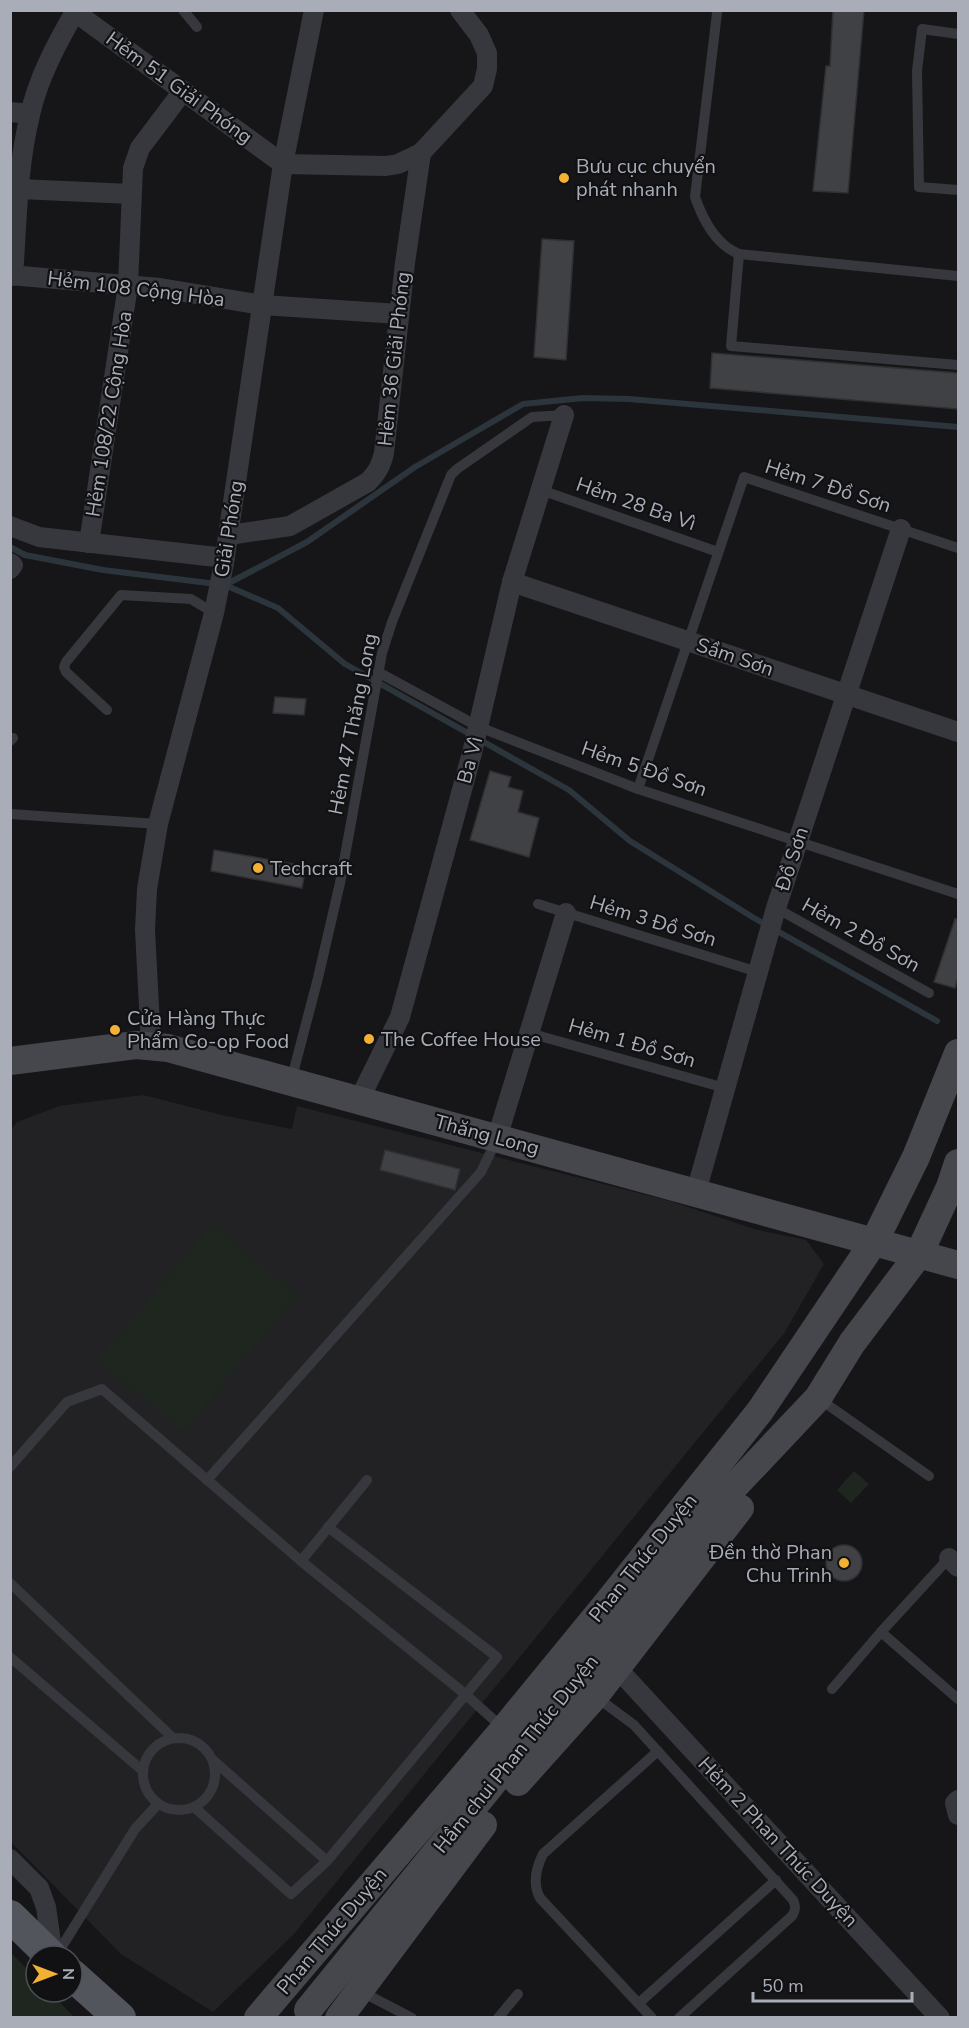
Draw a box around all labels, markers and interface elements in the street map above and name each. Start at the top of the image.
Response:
street label: Hẻm 51 Giải Phóng [100,26,258,150]
place label: Bưu cục chuyển phát nhanh [576,153,716,203]
marker: Bưu cục chuyển phát nhanh [557,171,571,185]
street label: Hẻm 108 Cộng Hòa [46,265,226,313]
street label: Hẻm 36 Giải Phóng [371,271,417,447]
street label: Hẻm 108/22 Cộng Hòa [79,309,139,519]
street label: Hẻm 7 Đồ Sơn [761,453,895,519]
street label: Hẻm 28 Ba Vì [573,471,699,537]
street label: Giải Phóng [208,479,250,579]
street label: Hẻm 47 Thăng Long [322,631,384,817]
street label: Sầm Sơn [693,631,777,683]
street label: Ba Vì [451,733,489,787]
street label: Hẻm 5 Đồ Sơn [578,735,710,803]
street label: Đồ Sơn [769,823,815,895]
place label: Techcraft [270,855,353,882]
marker: Techcraft [251,861,265,875]
street label: Hẻm 3 Đồ Sơn [586,889,720,953]
street label: Hẻm 2 Đồ Sơn [797,891,925,979]
place label: Cửa Hàng Thực Phẩm Co-op Food [127,1005,289,1055]
street label: Hẻm 1 Đồ Sơn [565,1012,699,1074]
marker: Cửa Hàng Thực Phẩm Co-op Food [108,1023,122,1037]
place label: The Coffee House [381,1026,541,1053]
marker: The Coffee House [362,1032,376,1046]
street label: Thăng Long [432,1108,542,1162]
street label: Phan Thúc Duyện [583,1488,703,1628]
place label: Đền thờ Phan Chu Trinh [708,1539,832,1589]
marker: Đền thờ Phan Chu Trinh [837,1556,851,1570]
street label: Hầm chui Phan Thúc Duyện [427,1649,605,1859]
street label: Hẻm 2 Phan Thúc Duyện [692,1751,864,1933]
street label: Phan Thúc Duyện [271,1862,393,2000]
north arrow [24,1944,84,2004]
scale bar [753,1965,912,2003]
text: N [57,1968,79,1980]
text: 50 m [762,1974,804,1998]

